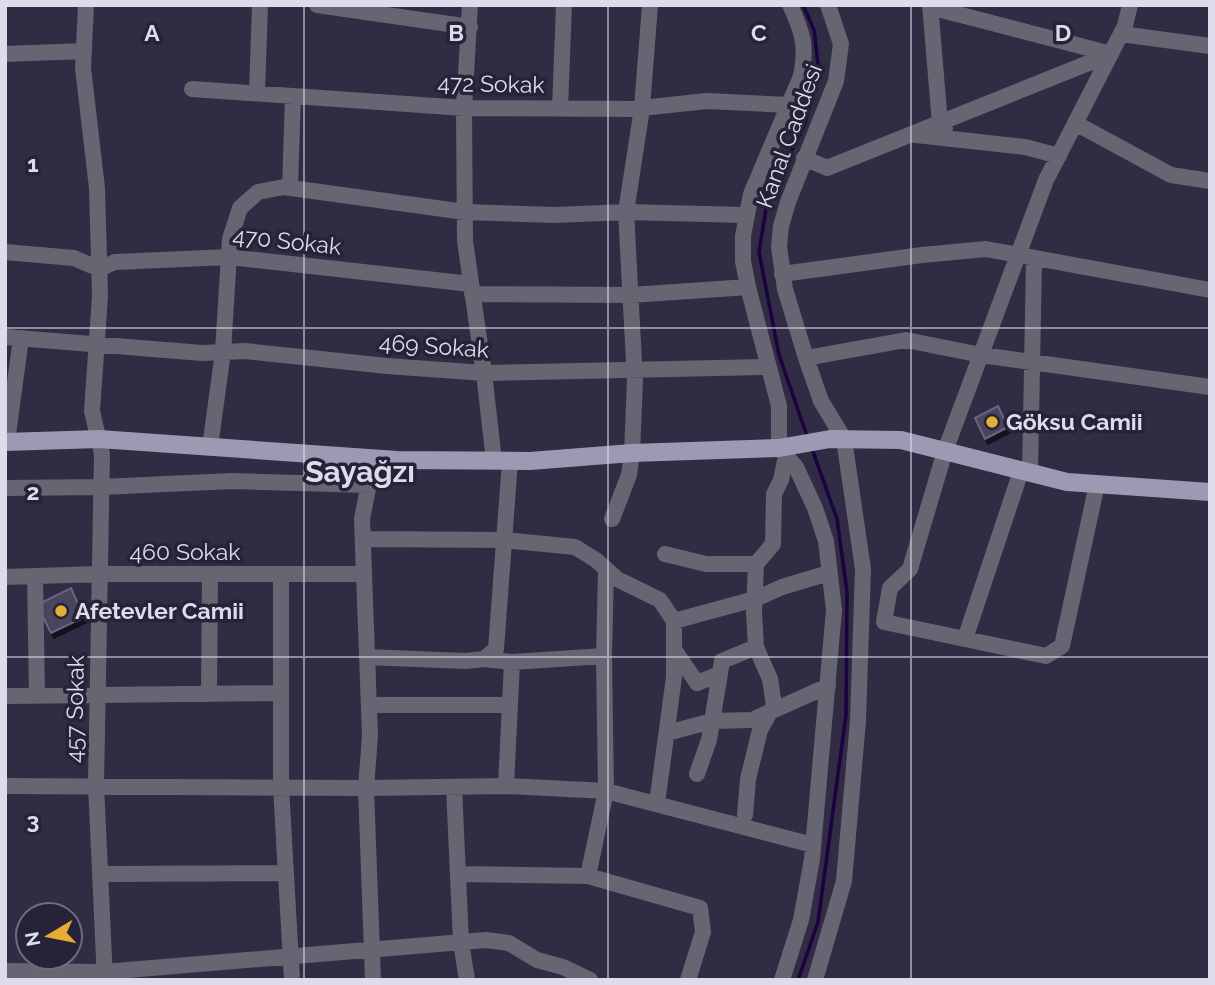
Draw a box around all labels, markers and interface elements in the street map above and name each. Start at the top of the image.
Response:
text: A [144,19,160,46]
text: B [448,19,464,46]
text: C [751,19,767,46]
text: D [1055,19,1071,46]
street label: Kanal Caddesi [750,60,827,212]
street label: 472 Sokak [437,69,545,98]
text: 1 [27,150,39,177]
street label: 470 Sokak [231,221,343,260]
street label: 469 Sokak [378,328,490,363]
place label: Göksu Camii [1006,408,1143,435]
marker: Göksu Camii [984,414,1000,430]
district label: Sayağzı [305,454,415,489]
text: 2 [27,478,39,505]
street label: 460 Sokak [130,538,240,565]
place label: Afetevler Camii [75,597,244,624]
marker: Afetevler Camii [53,603,69,619]
street label: 457 Sokak [60,655,89,763]
text: 3 [27,807,39,834]
north arrow [14,901,84,971]
text: N [20,930,44,948]

